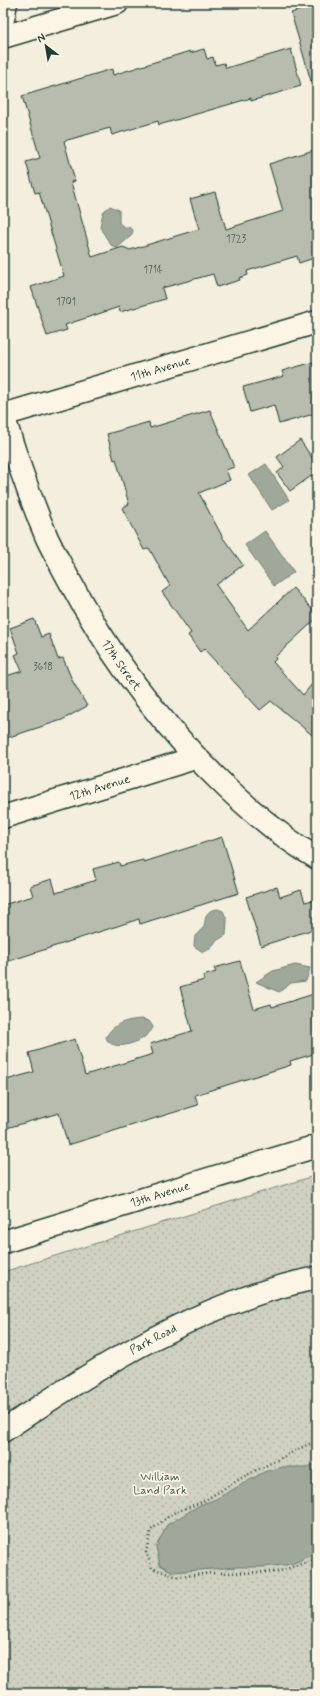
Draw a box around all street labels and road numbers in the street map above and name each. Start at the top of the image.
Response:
street label: 11th Avenue [129,353,192,386]
street label: 17th Street [97,637,144,694]
street label: 12th Avenue [68,771,132,805]
street label: 13th Avenue [128,1178,192,1212]
street label: Park Road [127,1321,180,1359]

